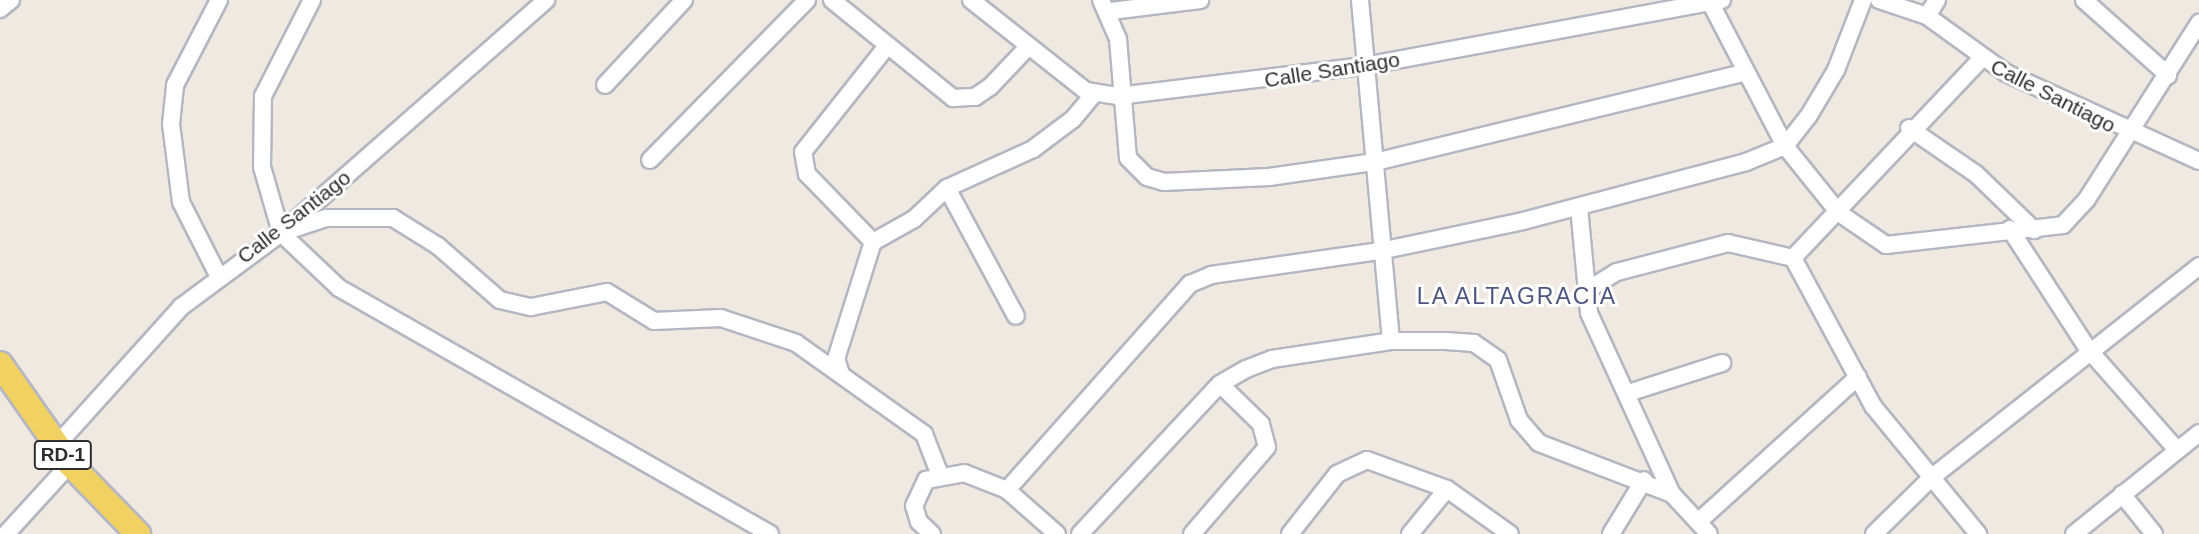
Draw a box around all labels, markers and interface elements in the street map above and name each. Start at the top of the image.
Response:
street label: Calle Santiago [1263,47,1401,93]
street label: Calle Santiago [1986,54,2120,138]
street label: Calle Santiago [232,165,356,269]
district label: LA ALTAGRACIA [1417,282,1617,310]
road number: RD-1 [33,440,93,470]

